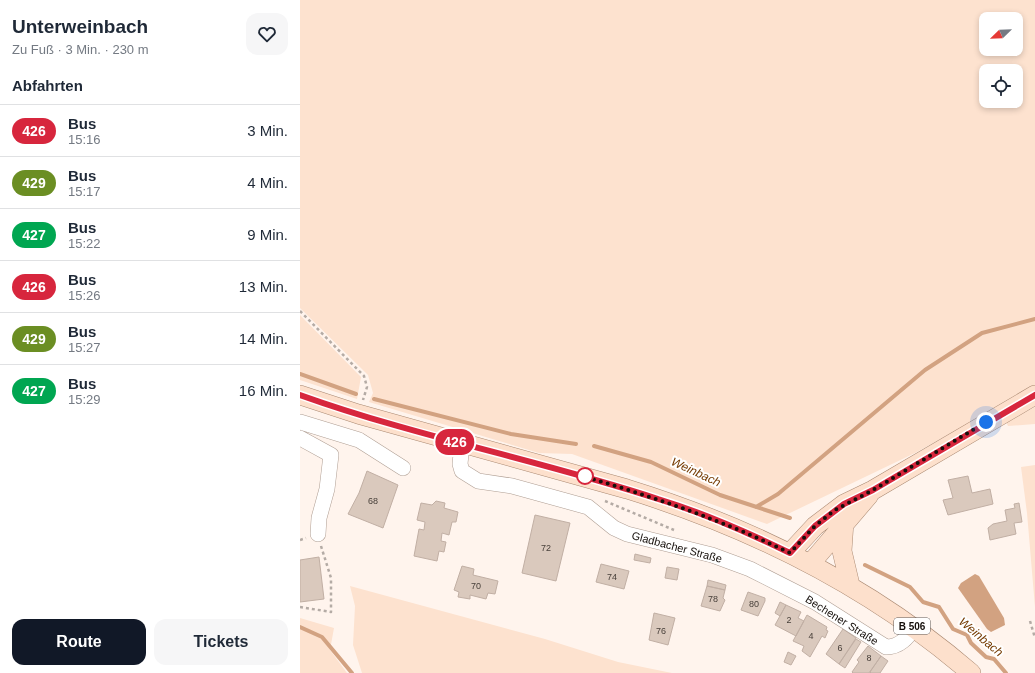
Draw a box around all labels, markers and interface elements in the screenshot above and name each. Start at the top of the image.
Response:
north arrow [979,12,1023,56]
map controls [979,12,1023,108]
button: heart [246,13,288,55]
text: Unterweinbach [12,16,148,37]
text: Zu Fuß · 3 Min. · 230 m [12,42,149,57]
button: locate [979,64,1023,108]
text: Abfahrten [12,77,83,94]
text: Bus [68,115,96,132]
text: 3 Min. [247,122,288,139]
text: 426 [22,123,46,139]
text: 15:16 [68,132,101,147]
text: Bus [68,167,96,184]
text: 4 Min. [247,174,288,191]
text: 429 [22,175,46,191]
text: 15:17 [68,184,101,199]
text: Bus [68,219,96,236]
text: 9 Min. [247,226,288,243]
text: 427 [22,227,46,243]
text: 15:22 [68,236,101,251]
text: Bus [68,271,96,288]
text: 13 Min. [239,278,288,295]
text: 426 [22,279,46,295]
text: 15:26 [68,288,101,303]
text: Bus [68,323,96,340]
text: 14 Min. [239,330,288,347]
text: 429 [22,331,46,347]
text: 15:27 [68,340,101,355]
text: Bus [68,375,96,392]
text: 16 Min. [239,382,288,399]
text: 427 [22,383,46,399]
text: 15:29 [68,392,101,407]
your location [976,412,996,432]
line badge: 426 [432,429,478,455]
text: 426 [443,434,467,450]
water label: Weinbach [669,454,723,490]
unlabelled marker [576,467,594,485]
house number: 68 [368,496,378,506]
street label: Gladbacher Straße [631,529,723,565]
house number: 72 [541,543,551,553]
house number: 74 [607,572,617,582]
house number: 70 [471,581,481,591]
street label: Bechener Straße [804,593,880,647]
house number: 78 [708,594,718,604]
house number: 80 [749,599,759,609]
house number: 2 [786,615,792,625]
water label: Weinbach [956,615,1006,660]
road number: B 506 [894,618,930,634]
button: Route [12,619,146,665]
button: Tickets [154,619,288,665]
house number: 76 [656,626,666,636]
house number: 4 [808,631,814,641]
house number: 6 [837,643,843,653]
house number: 8 [866,653,872,663]

